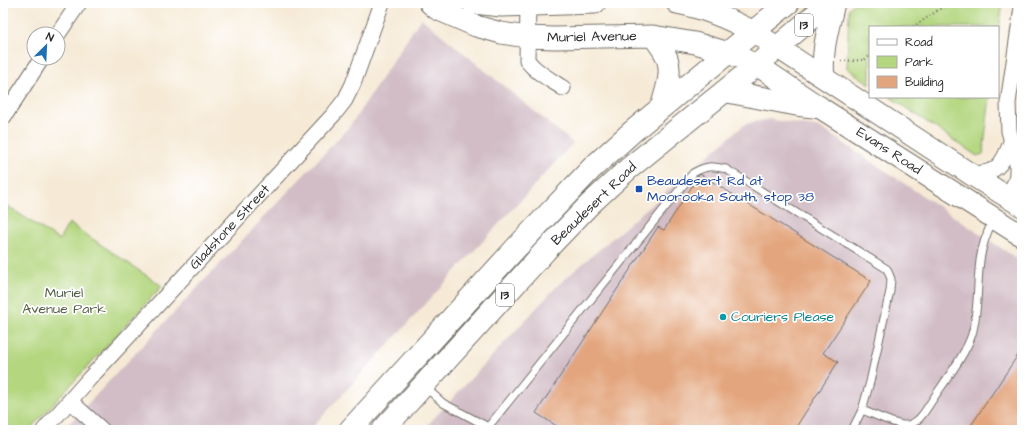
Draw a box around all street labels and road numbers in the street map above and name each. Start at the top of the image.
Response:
road number: 13 [795,14,813,36]
street label: Muriel Avenue [547,26,637,48]
street label: Evans Road [852,122,926,180]
street label: Beaudesert Road [547,158,641,250]
street label: Gladstone Street [185,180,275,274]
road number: 13 [496,284,514,306]

